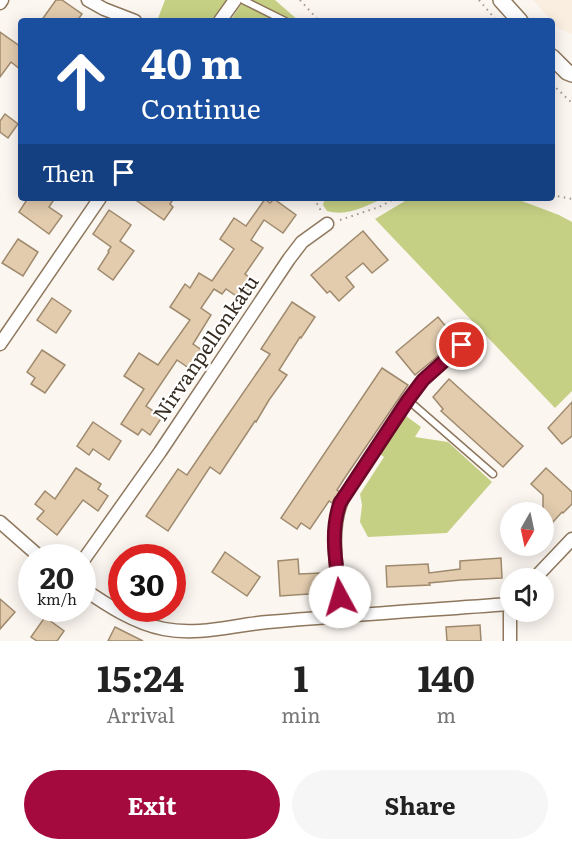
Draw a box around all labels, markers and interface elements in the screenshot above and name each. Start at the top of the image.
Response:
text: 40 m [141,30,242,92]
icon: ahead [42,42,120,120]
text: Continue [141,87,261,127]
text: Then [42,156,95,189]
icon: arrive [107,156,140,189]
street label: Nirvanpellonkatu [144,267,265,426]
pin [436,319,487,370]
icon: arrive [445,328,478,361]
north arrow [500,502,554,556]
map controls [500,502,554,622]
speed limit sign: 30 [108,544,186,622]
text: 20 [40,554,74,598]
position arrow [308,565,372,629]
button: sound [500,568,554,622]
text: km/h [37,587,77,610]
text: 15:24 [97,650,184,703]
text: 1 [293,650,308,703]
text: 140 [418,650,475,703]
text: Arrival [106,699,175,729]
text: min [281,699,321,729]
text: m [437,699,456,729]
button: Exit [24,770,280,839]
button: Share [292,770,548,839]

